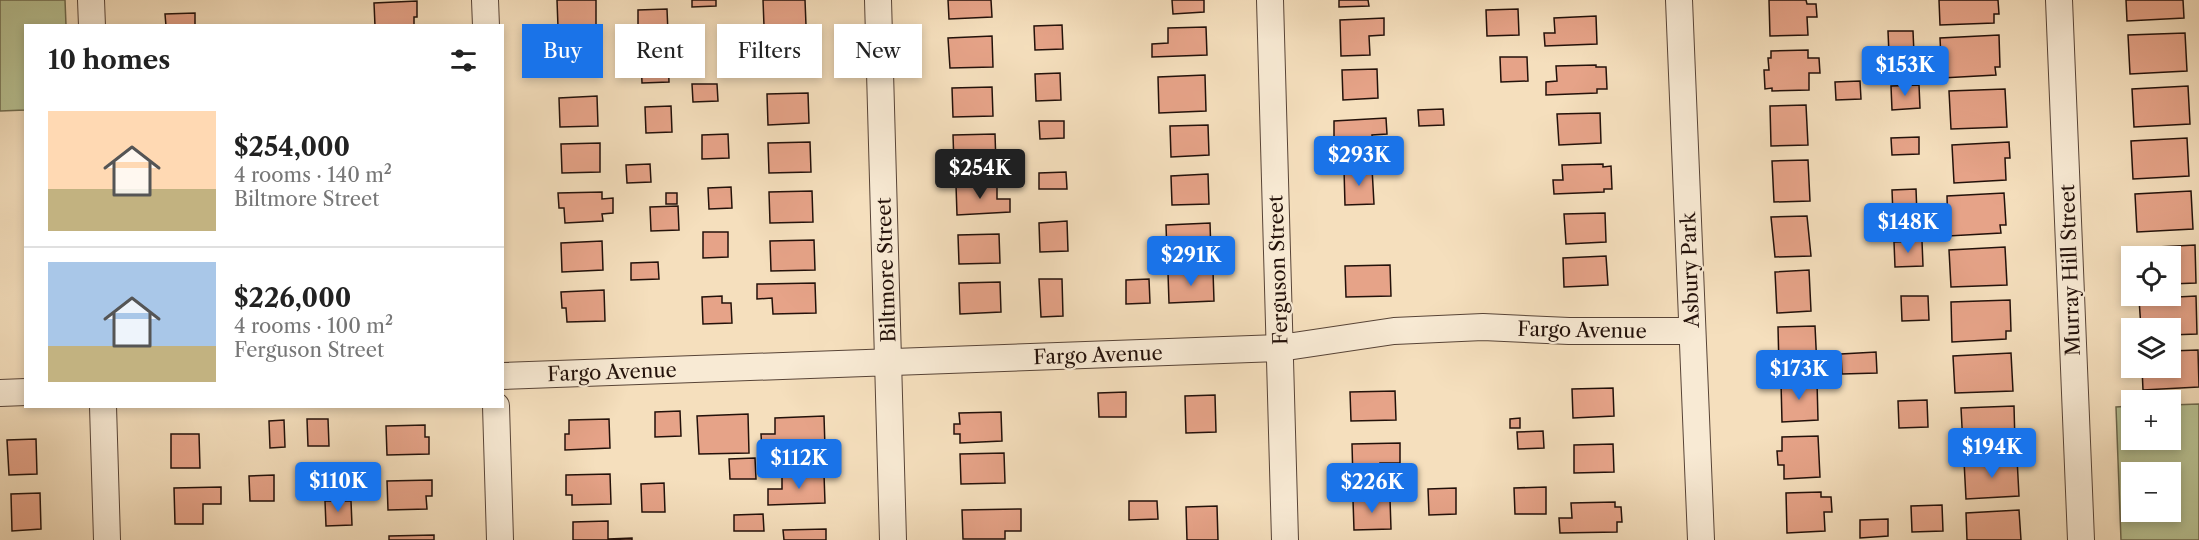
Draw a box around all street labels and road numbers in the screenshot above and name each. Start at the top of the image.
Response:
street label: Murray Hill Street [2055,184,2085,356]
street label: Ferguson Street [1263,195,1293,345]
street label: Biltmore Street [871,197,901,343]
street label: Asbury Park [1676,210,1704,329]
street label: Fargo Avenue [1517,317,1647,343]
street label: Fargo Avenue [1033,341,1163,369]
street label: Fargo Avenue [547,358,677,386]

